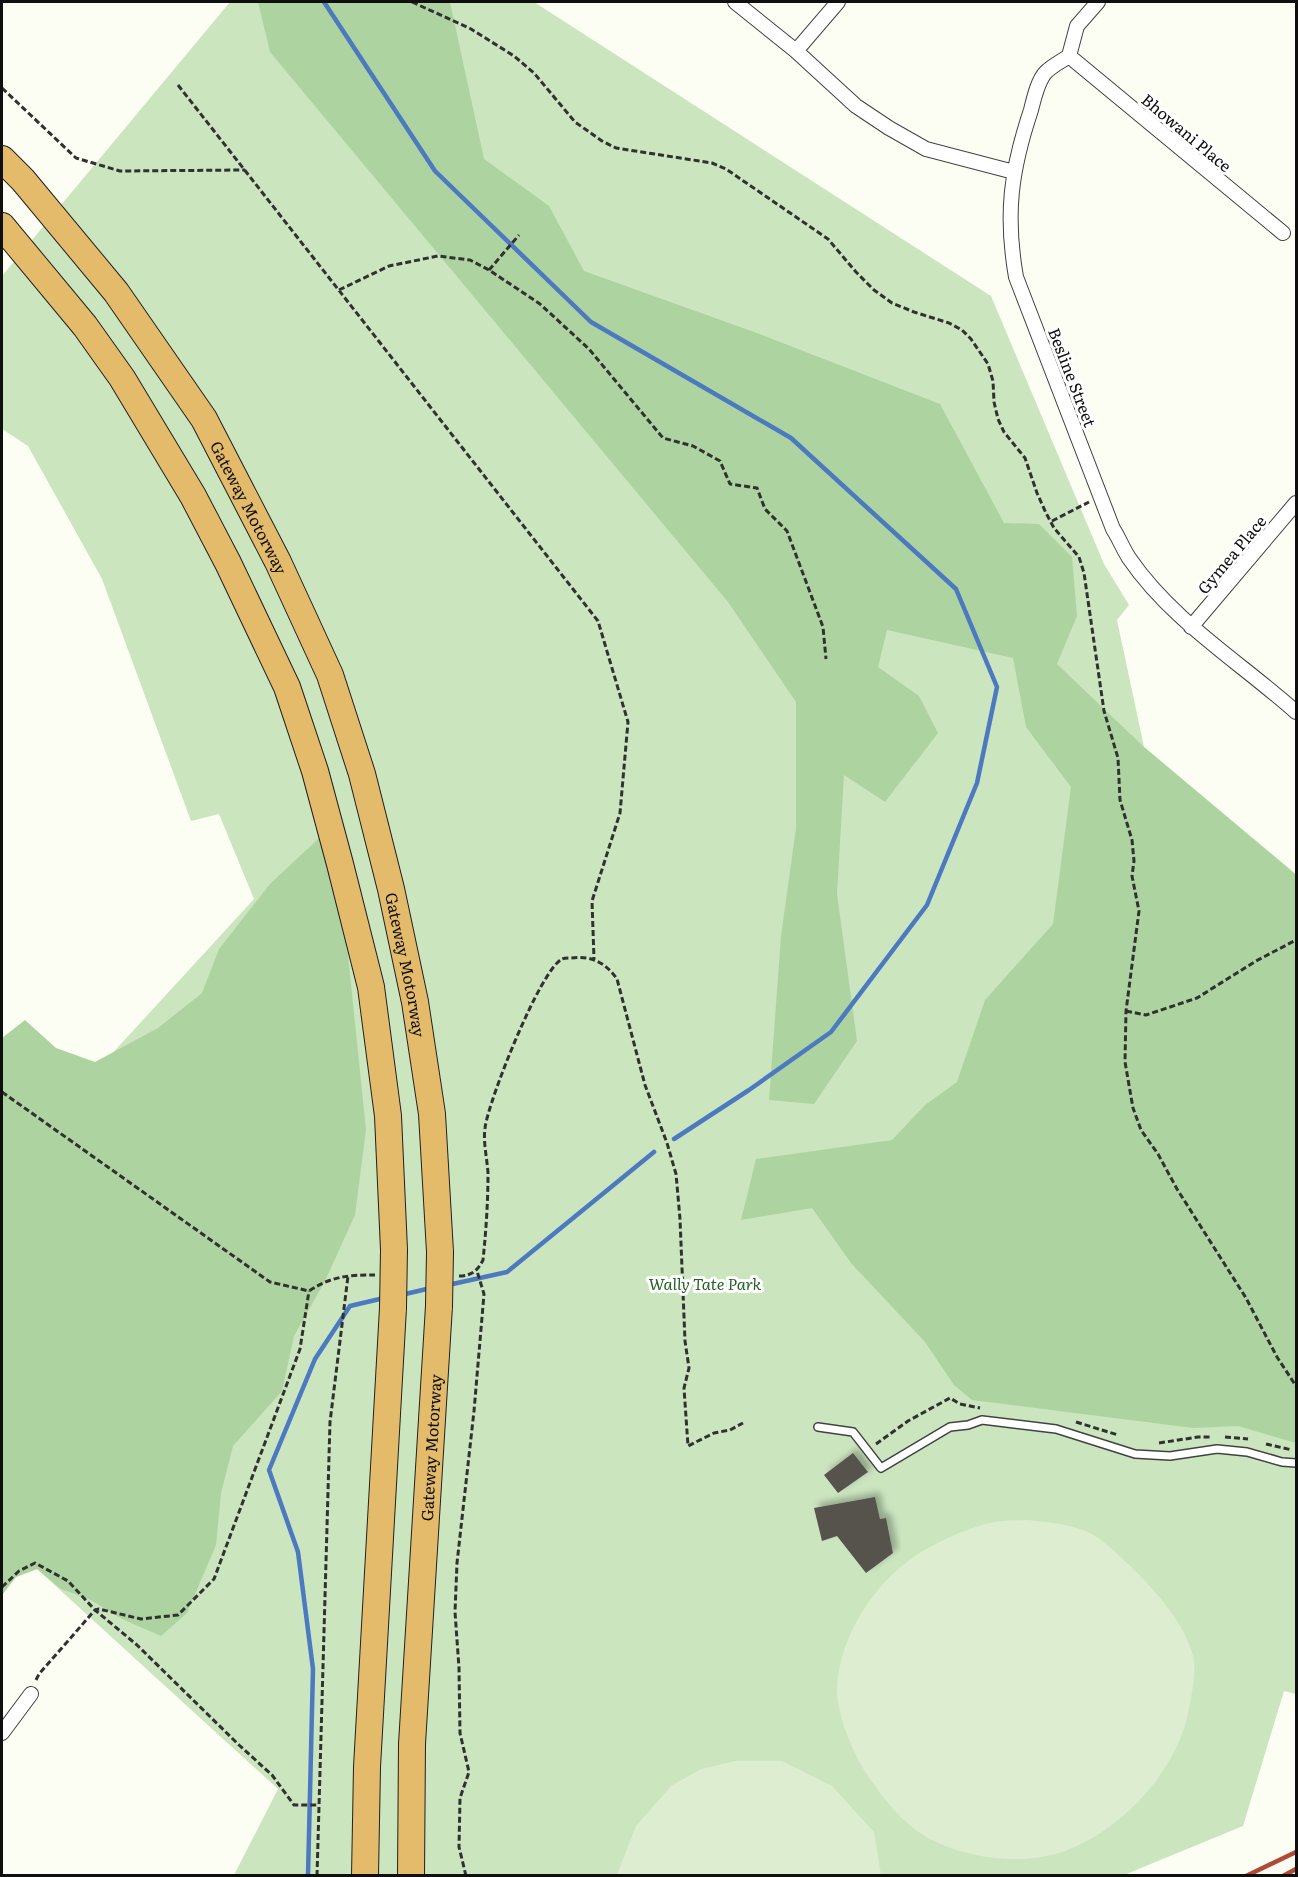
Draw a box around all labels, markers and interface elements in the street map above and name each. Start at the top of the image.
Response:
street label: Bhowani Place [1137,87,1237,177]
street label: Besline Street [1043,324,1103,430]
street label: Gateway Motorway [205,436,294,578]
street label: Gymea Place [1191,509,1271,599]
street label: Gateway Motorway [380,890,432,1039]
park label: Wally Tate Park [649,1271,762,1295]
street label: Gateway Motorway [414,1373,447,1522]

